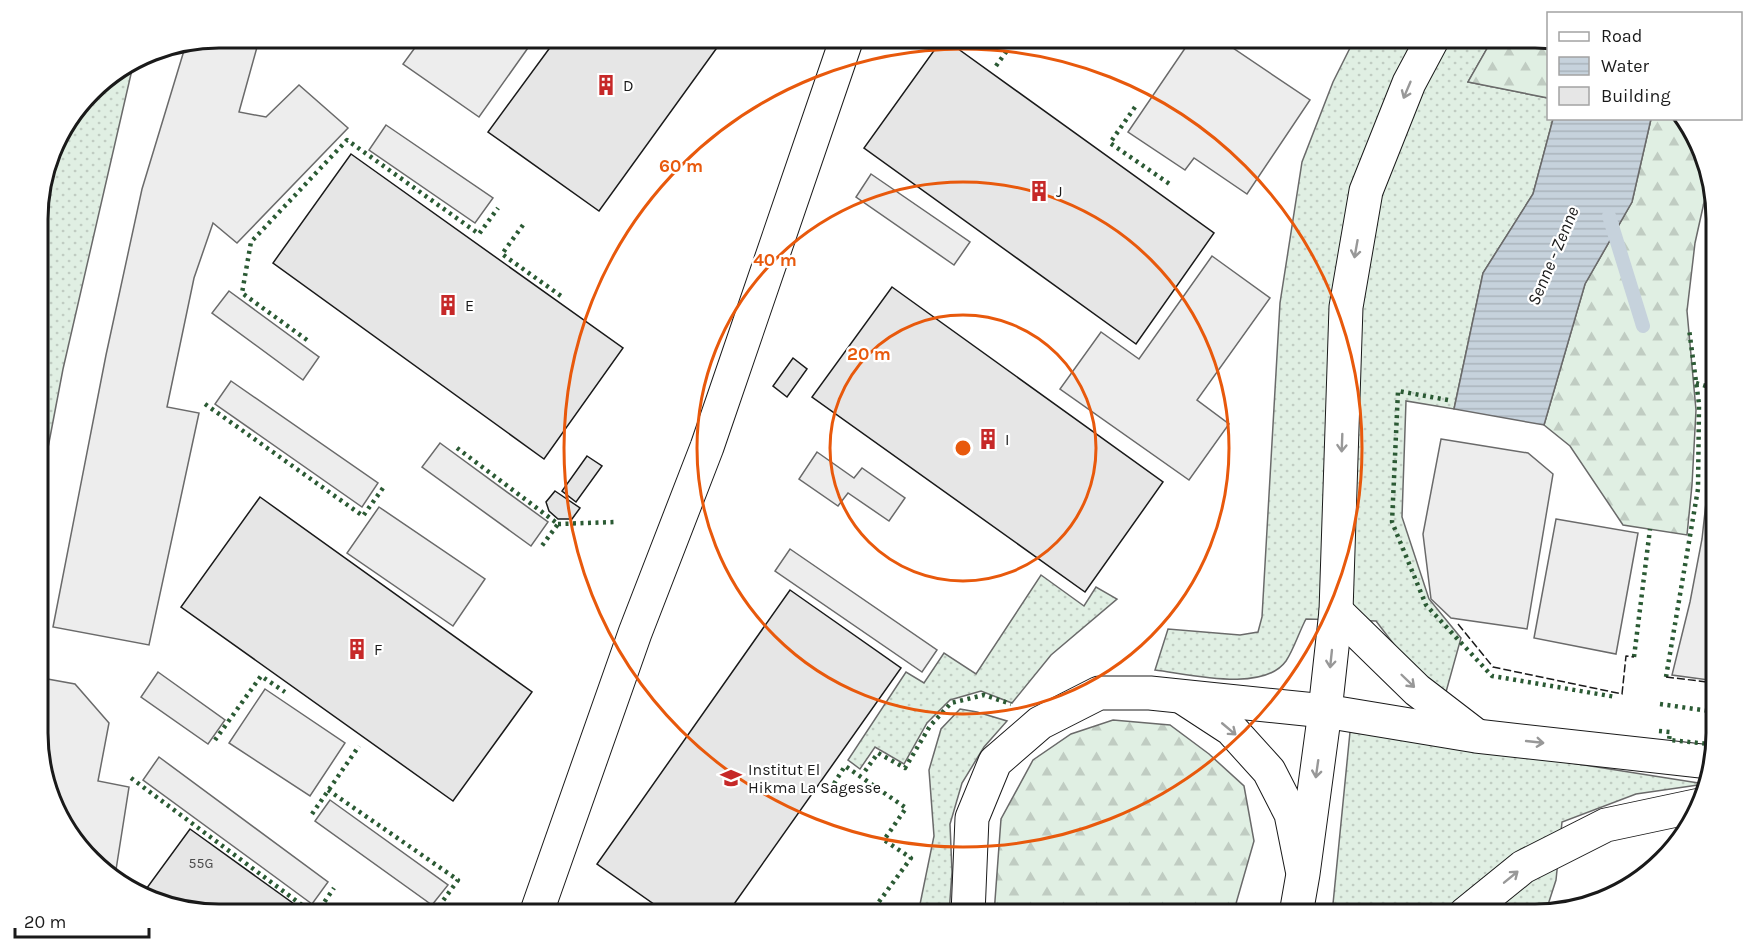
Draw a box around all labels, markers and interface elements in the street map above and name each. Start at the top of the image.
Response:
legend [1547,12,1742,120]
text: Road [1601,25,1642,47]
text: Water [1601,55,1649,77]
building icon: D [594,73,618,97]
place label: D [623,76,634,95]
one-way arrow [1401,80,1412,98]
text: Building [1601,85,1671,107]
text: 60 m [659,155,703,177]
building icon: J [1027,179,1051,203]
place label: J [1056,182,1062,201]
water label: Senne - Zenne [1522,203,1584,309]
one-way arrow [1350,239,1361,258]
text: 40 m [753,249,797,271]
building icon: E [436,293,460,317]
place label: E [465,296,474,315]
text: 20 m [847,343,891,365]
building icon: I [976,427,1000,451]
place label: I [1005,430,1009,449]
one-way arrow [1336,433,1348,453]
centre of rings [953,438,973,458]
building icon: F [345,637,369,661]
place label: F [374,640,382,659]
one-way arrow [1325,648,1336,668]
one-way arrow [1400,674,1415,689]
one-way arrow [1221,723,1237,736]
one-way arrow [1524,737,1544,748]
one-way arrow [1312,758,1323,778]
place label: Institut El Hikma La Sagesse [748,760,881,797]
school or university icon: Institut El Hikma La Sagesse [719,766,743,790]
house number: 55G [189,855,213,872]
one-way arrow [1503,870,1518,884]
scale bar [15,901,148,939]
text: 20 m [24,911,66,933]

